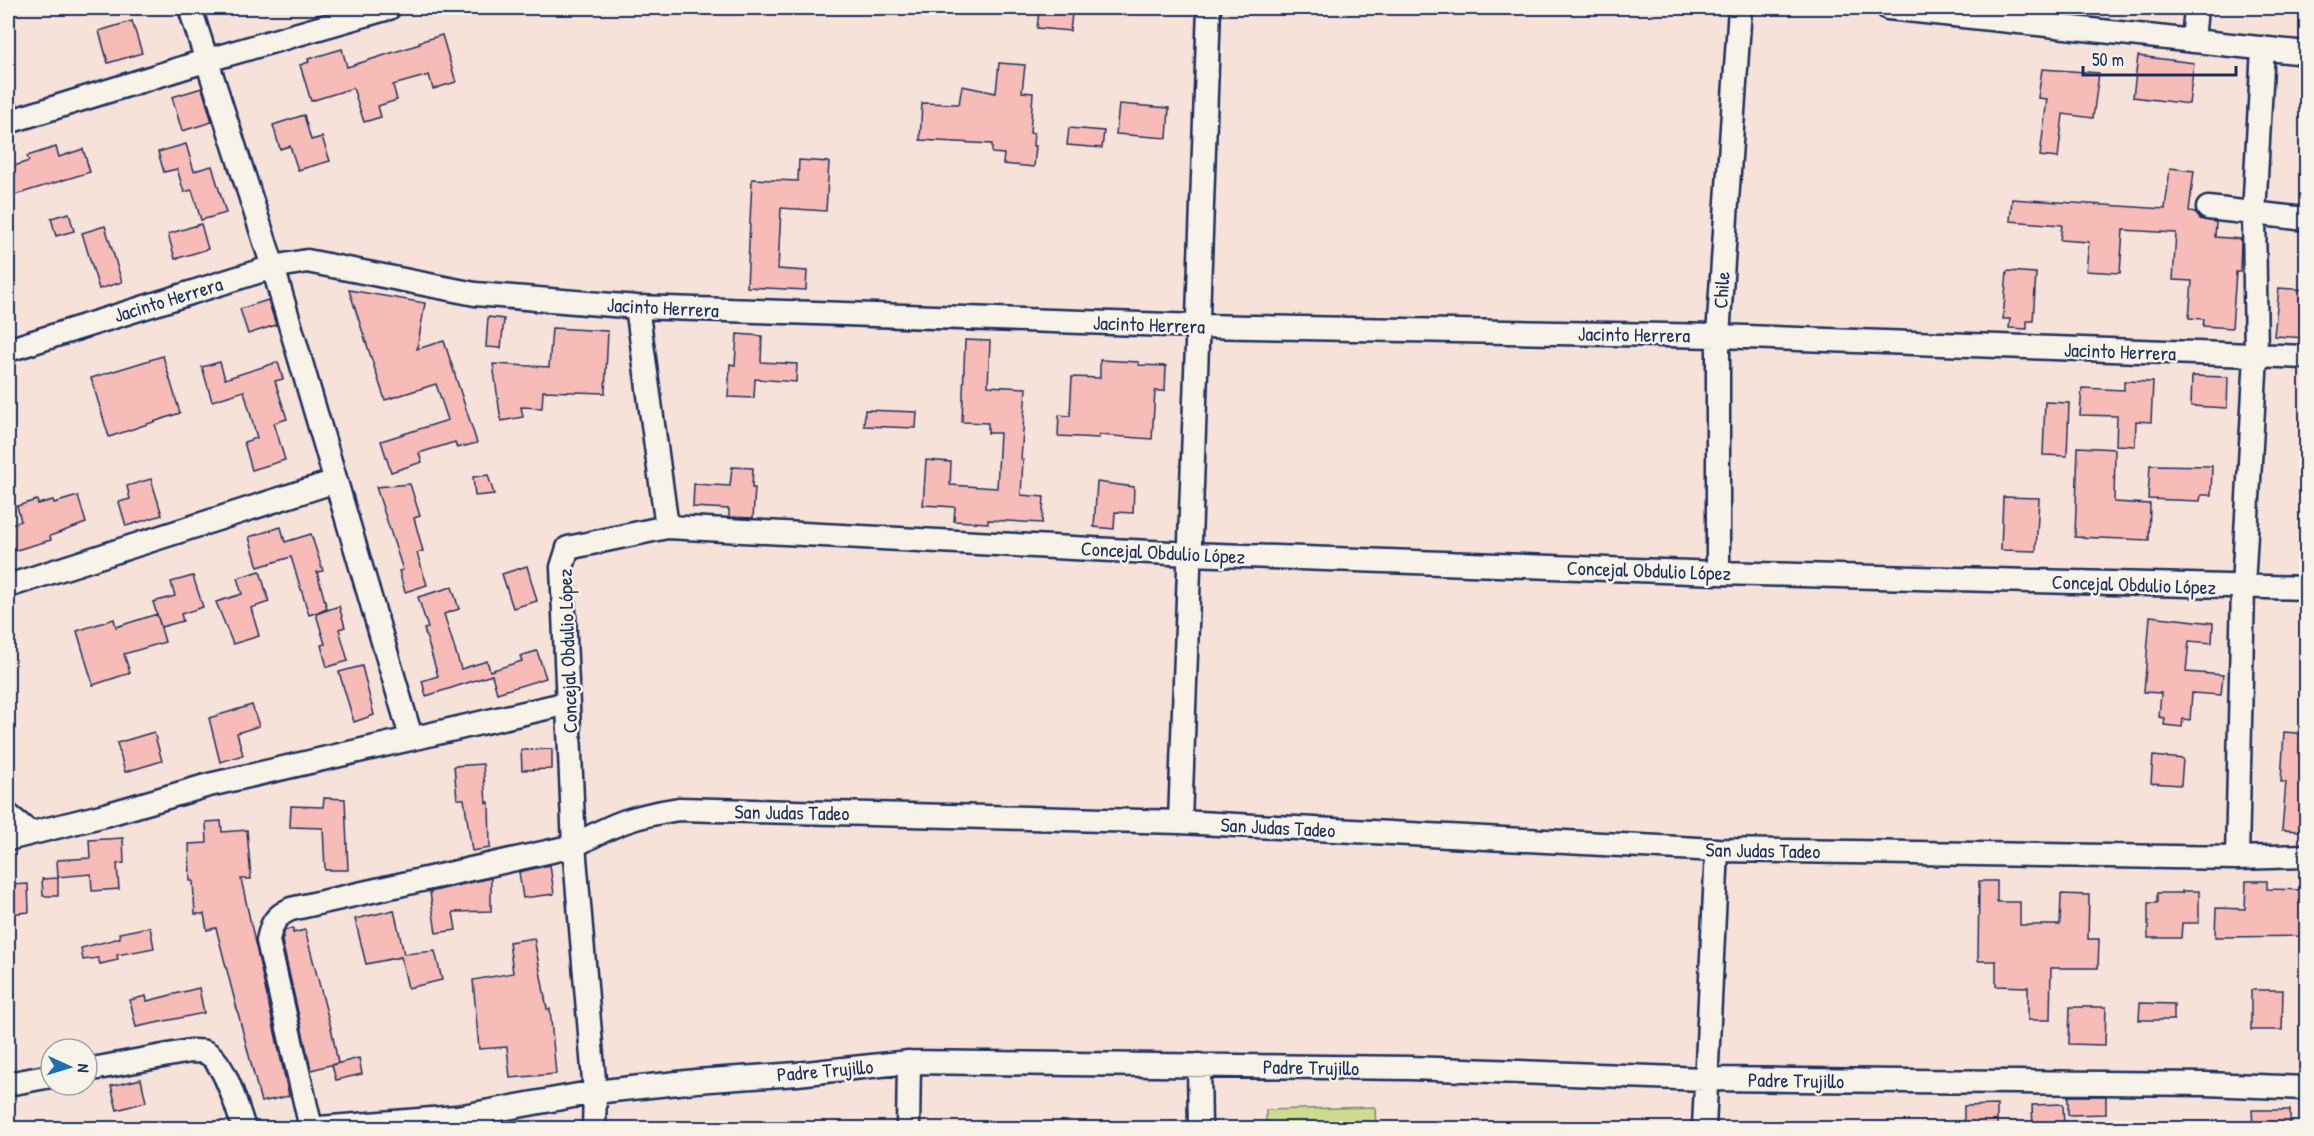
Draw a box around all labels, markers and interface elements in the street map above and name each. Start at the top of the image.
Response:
scale bar [2083,39,2236,77]
text: 50 m [2092,47,2124,72]
street label: Jacinto Herrera [110,270,226,328]
street label: Chile [1706,271,1736,309]
street label: Jacinto Herrera [606,291,720,323]
street label: Jacinto Herrera [1092,309,1206,339]
street label: Jacinto Herrera [1578,320,1691,348]
street label: Jacinto Herrera [2063,336,2177,366]
street label: Concejal Obdulio López [1080,534,1246,570]
street label: Concejal Obdulio López [1566,554,1732,586]
street label: Concejal Obdulio López [551,568,583,734]
street label: Concejal Obdulio López [2051,568,2217,600]
street label: San Judas Tadeo [734,797,850,827]
street label: San Judas Tadeo [1220,811,1336,843]
street label: San Judas Tadeo [1705,835,1821,865]
north arrow [39,1037,99,1097]
street label: Padre Trujillo [776,1052,874,1088]
street label: Padre Trujillo [1263,1053,1359,1081]
text: N [73,1063,95,1074]
street label: Padre Trujillo [1748,1066,1844,1094]

